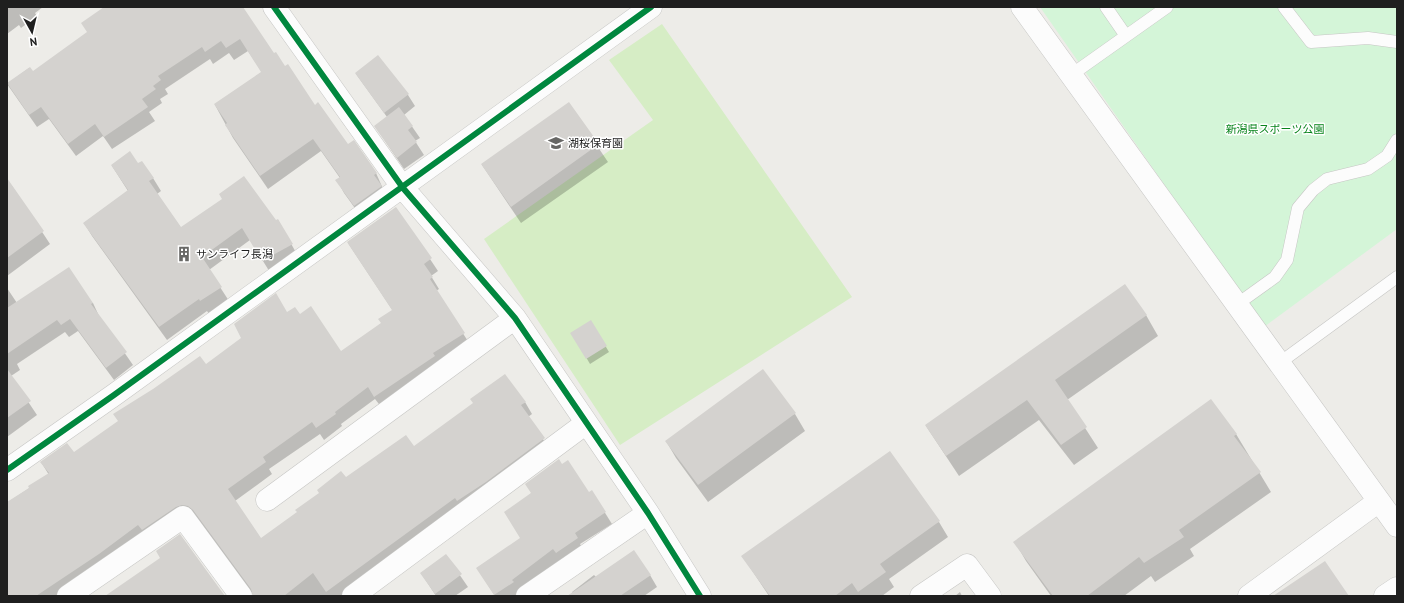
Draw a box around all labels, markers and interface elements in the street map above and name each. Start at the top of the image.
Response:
north arrow [12,12,52,52]
text: N [29,34,38,49]
park label: 新潟県スポーツ公園 [1226,122,1324,136]
school or university icon: 湖桜保育園 [547,134,565,152]
place label: 湖桜保育園 [568,136,623,150]
building icon: サンライフ長潟 [175,245,193,263]
place label: サンライフ長潟 [196,247,273,261]

